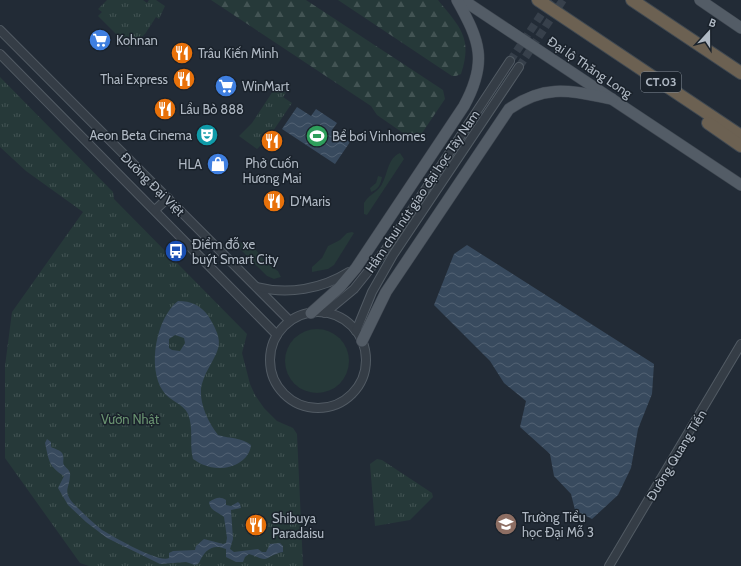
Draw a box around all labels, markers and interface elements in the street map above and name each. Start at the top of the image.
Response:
north arrow [689,12,729,52]
text: B [707,15,718,30]
supermarket icon: Kohnan [87,27,113,53]
place label: Kohnan [116,32,158,48]
street label: Đại lộ Thăng Long [545,33,636,101]
restaurant icon: Trâu Kiến Minh [169,40,195,66]
place label: Trâu Kiến Minh [198,45,279,61]
restaurant icon: Thai Express [171,66,197,92]
place label: Thai Express [100,71,169,87]
road number: CT.03 [641,72,681,92]
supermarket icon: WinMart [213,73,239,99]
place label: WinMart [242,78,290,94]
restaurant icon: Lẩu Bò 888 [152,96,178,122]
place label: Lẩu Bò 888 [180,101,244,117]
street label: Hầm chui nút giao đại học Tây Nam [361,107,483,275]
theatre icon: Aeon Beta Cinema [194,122,220,148]
sports icon: Bể bơi Vinhomes [304,123,330,149]
place label: Aeon Beta Cinema [89,127,193,143]
restaurant icon: Phở Cuốn Hương Mai [259,128,285,154]
place label: Bể bơi Vinhomes [332,128,426,144]
street label: Đường Đại Việt [118,149,189,220]
shop icon: HLA [205,151,231,177]
place label: Phở Cuốn Hương Mai [242,155,302,186]
place label: HLA [178,156,202,172]
restaurant icon: D'Maris [261,188,287,214]
place label: D'Maris [290,193,331,209]
place label: Điểm đỗ xe buýt Smart City [192,236,279,267]
bus stop icon: Điểm đỗ xe buýt Smart City [163,238,189,264]
street label: Đường Quang Tiến [643,407,709,503]
park label: Vườn Nhật [101,411,160,427]
place label: Trường Tiểu học Đại Mỗ 3 [522,509,594,540]
place label: Shibuya Paradaisu [272,510,324,541]
school or university icon: Trường Tiểu học Đại Mỗ 3 [493,511,519,537]
restaurant icon: Shibuya Paradaisu [243,512,269,538]

